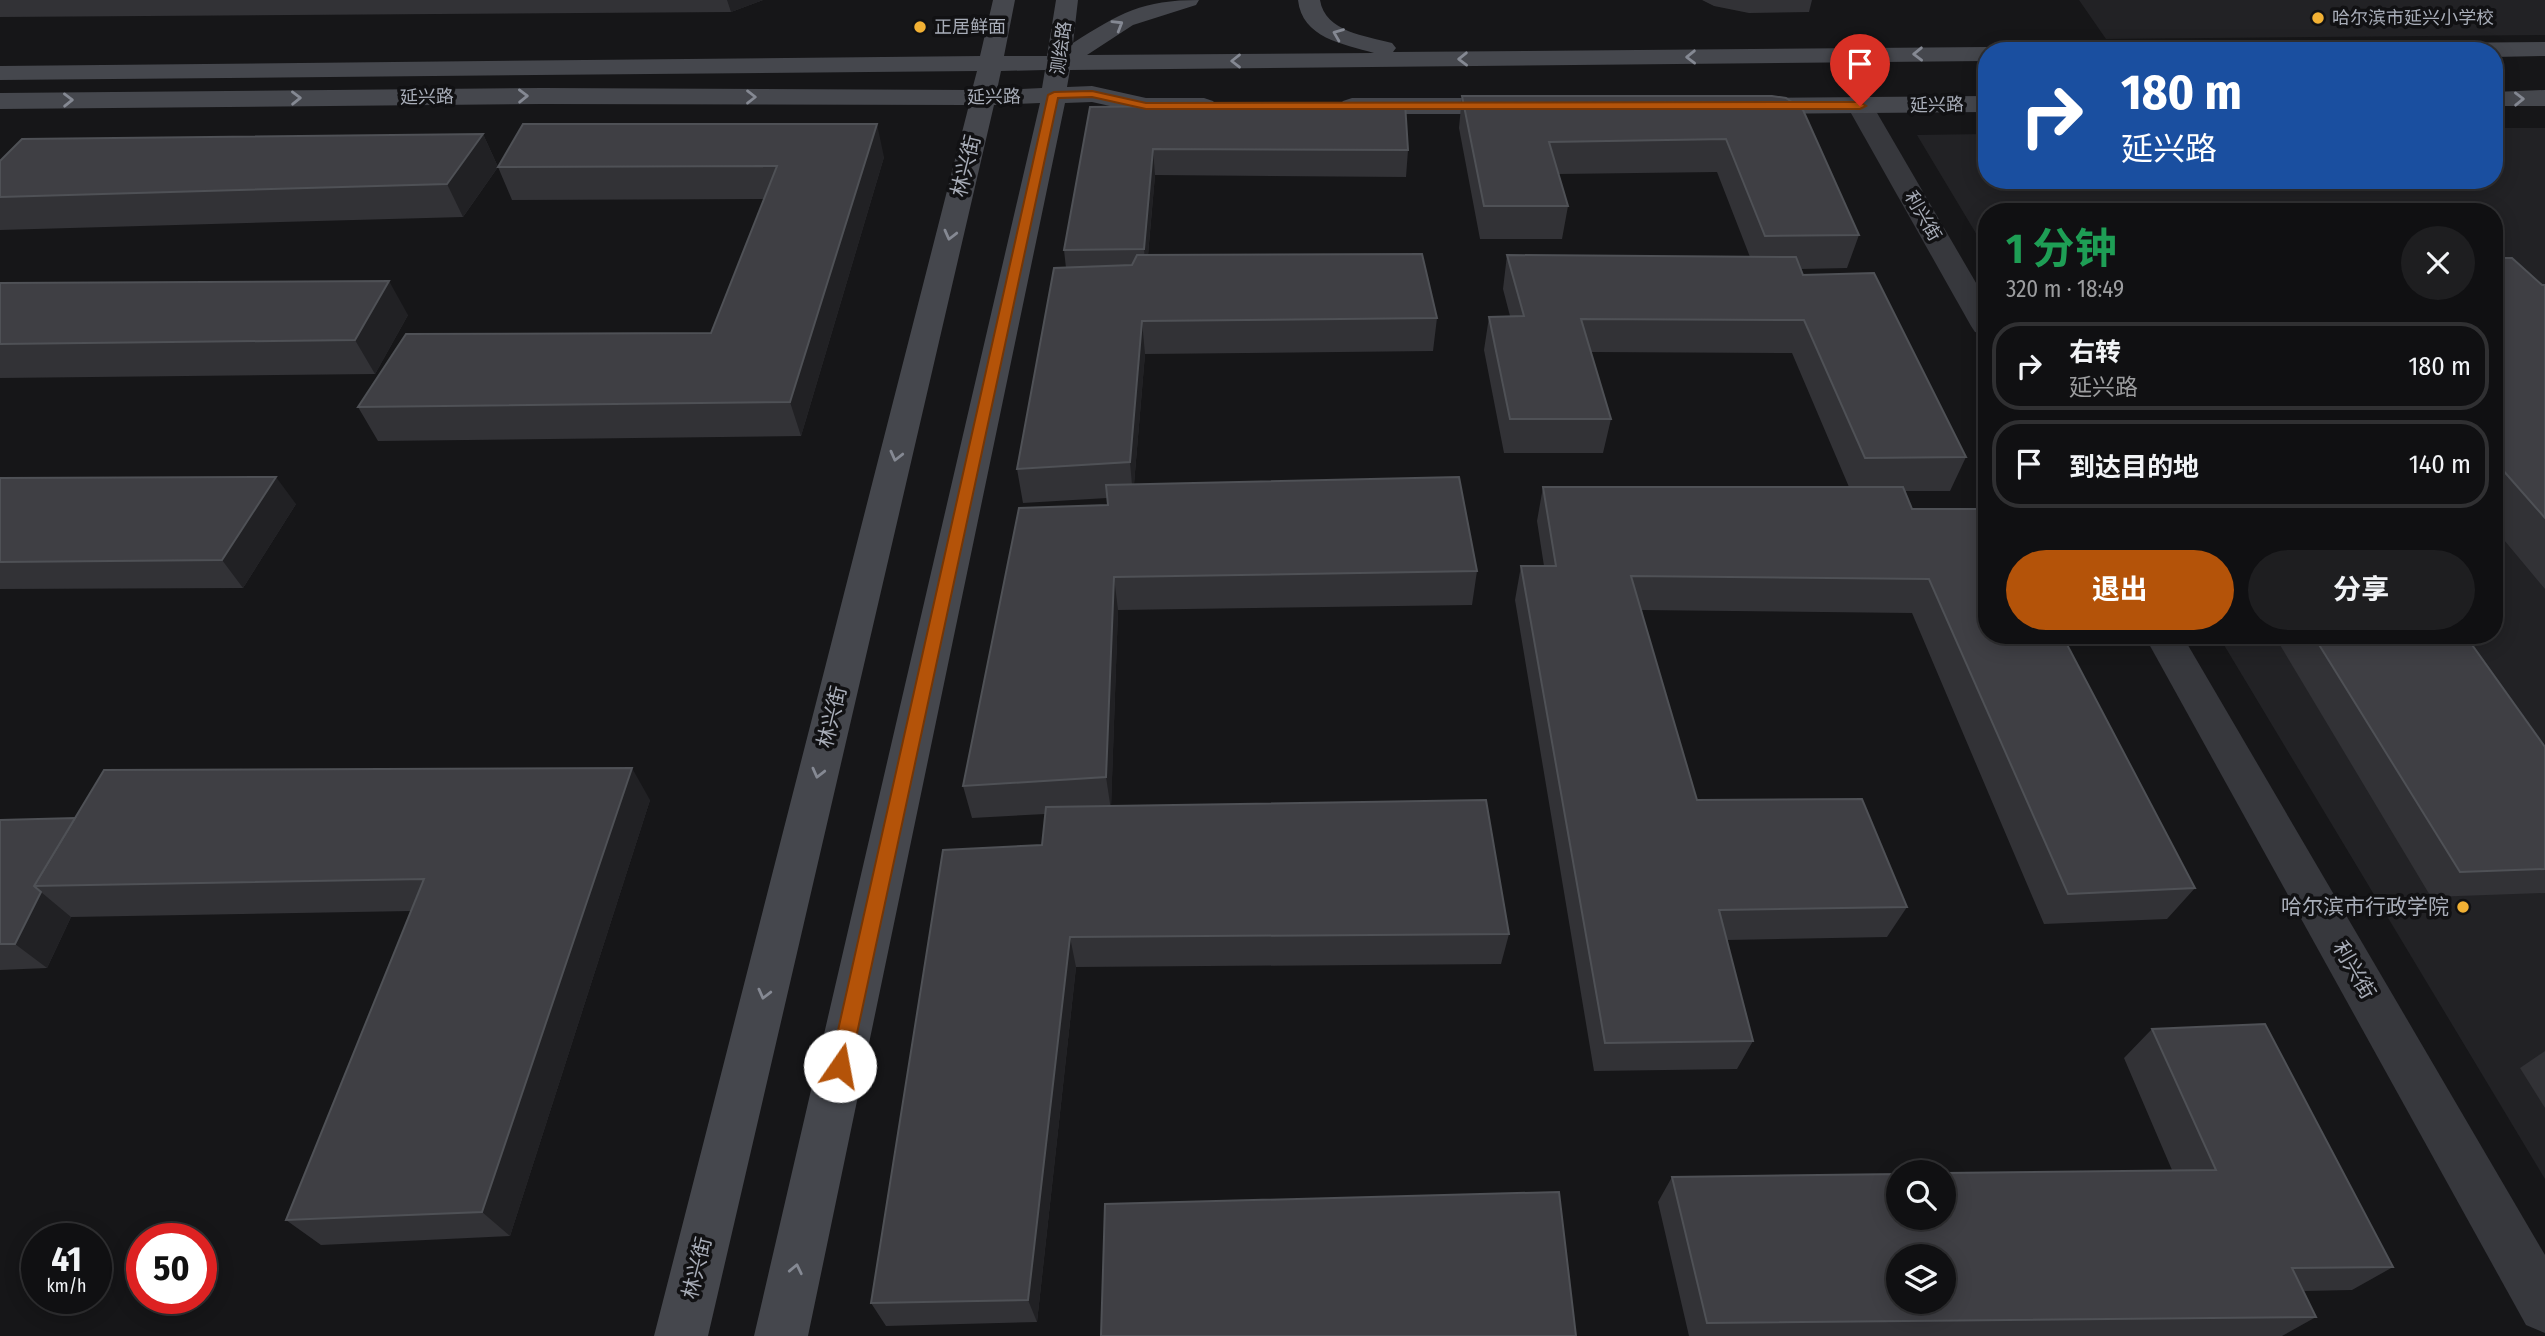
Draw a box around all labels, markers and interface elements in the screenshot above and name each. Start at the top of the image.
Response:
place label: 哈尔滨市延兴小学校 [2332,7,2494,29]
marker: 哈尔滨市延兴小学校 [2310,10,2326,26]
place label: 正居鲜面 [934,16,1006,38]
marker: 正居鲜面 [912,19,928,35]
street label: 测绘路 [1046,20,1076,76]
one-way arrow [1110,21,1123,34]
one-way arrow [1332,28,1344,42]
pin [1830,34,1890,106]
icon: arrive [1841,45,1879,83]
one-way arrow [1912,47,1923,62]
one-way arrow [1685,49,1696,64]
one-way arrow [1457,51,1468,67]
one-way arrow [1230,53,1240,69]
text: 180 m [2121,63,2242,122]
icon: right [2006,70,2097,161]
street label: 延兴路 [400,86,454,108]
street label: 延兴路 [967,86,1021,108]
one-way arrow [518,88,529,104]
one-way arrow [746,89,756,105]
one-way arrow [291,90,301,106]
one-way arrow [2515,91,2525,107]
one-way arrow [63,92,74,108]
street label: 延兴路 [1910,94,1964,116]
text: 延兴路 [2121,130,2217,168]
street label: 林兴街 [946,132,986,200]
street label: 利兴街 [1900,187,1946,245]
text: 1 分钟 [2006,224,2117,274]
button: close [2401,226,2475,300]
one-way arrow [943,229,958,241]
text: 320 m · 18:49 [2006,275,2124,303]
text: 右转 [2069,337,2121,368]
icon: right [2010,347,2048,385]
text: 180 m [2408,351,2471,382]
text: 延兴路 [2069,373,2138,401]
icon: arrive [2010,445,2048,483]
text: 140 m [2409,449,2471,480]
one-way arrow [889,450,904,462]
text: 到达目的地 [2069,452,2199,483]
button: 退出 [2006,550,2234,630]
button: 分享 [2248,550,2475,630]
street label: 林兴街 [812,683,852,751]
one-way arrow [812,767,826,779]
place label: 哈尔滨市行政学院 [2281,894,2449,920]
marker: 哈尔滨市行政学院 [2455,899,2471,915]
street label: 利兴街 [2327,936,2381,1004]
one-way arrow [758,988,772,1000]
position arrow [803,1029,877,1103]
map controls [1886,1160,1956,1314]
button: search [1886,1160,1956,1230]
speed limit sign: 50 [126,1223,217,1314]
street label: 林兴街 [677,1234,717,1302]
text: 41 [51,1238,82,1280]
button: layers [1886,1244,1956,1314]
one-way arrow [787,1263,802,1275]
text: km/h [46,1275,87,1297]

